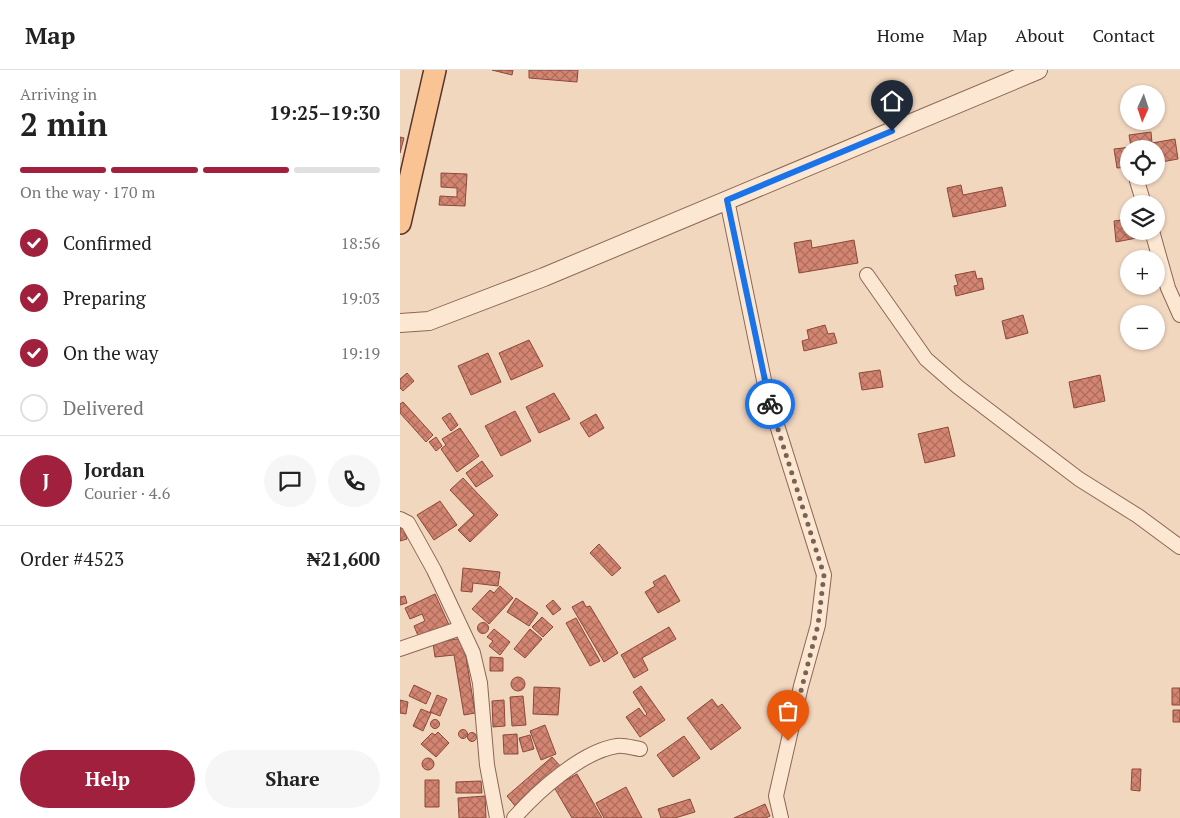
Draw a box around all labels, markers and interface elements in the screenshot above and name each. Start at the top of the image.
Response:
text: Map [25,19,75,51]
text: Home [877,23,924,47]
text: Map [952,23,987,47]
text: About [1015,23,1064,47]
text: Contact [1092,23,1155,47]
pin [871,80,913,131]
text: Arriving in [20,83,97,105]
north arrow [1120,85,1165,130]
map controls [1120,85,1165,350]
icon: home [878,87,906,115]
text: 19:25–19:30 [269,100,380,125]
text: 2 min [20,103,108,145]
button: locate [1120,140,1165,185]
text: On the way · 170 m [20,181,155,203]
button: layers [1120,195,1165,240]
icon: check [20,229,48,257]
text: Confirmed [63,230,152,255]
text: 18:56 [341,232,380,254]
button: + [1120,250,1165,295]
icon: check [20,284,48,312]
text: Preparing [63,285,146,310]
text: 19:03 [341,287,380,309]
button: − [1120,305,1165,350]
icon: check [20,339,48,367]
text: On the way [63,340,158,365]
text: 19:19 [341,342,380,364]
courier [745,379,795,429]
icon: bike [756,390,784,418]
text: Delivered [63,395,144,420]
button: chat [264,455,316,507]
button: phone [328,455,380,507]
text: Jordan [84,457,145,482]
text: J [43,468,49,493]
text: Courier · 4.6 [84,482,170,504]
text: Order #4523 [20,546,124,571]
text: ₦21,600 [307,546,380,571]
pin [767,690,809,741]
icon: bag [774,697,802,725]
button: Help [20,750,195,808]
button: Share [205,750,380,808]

